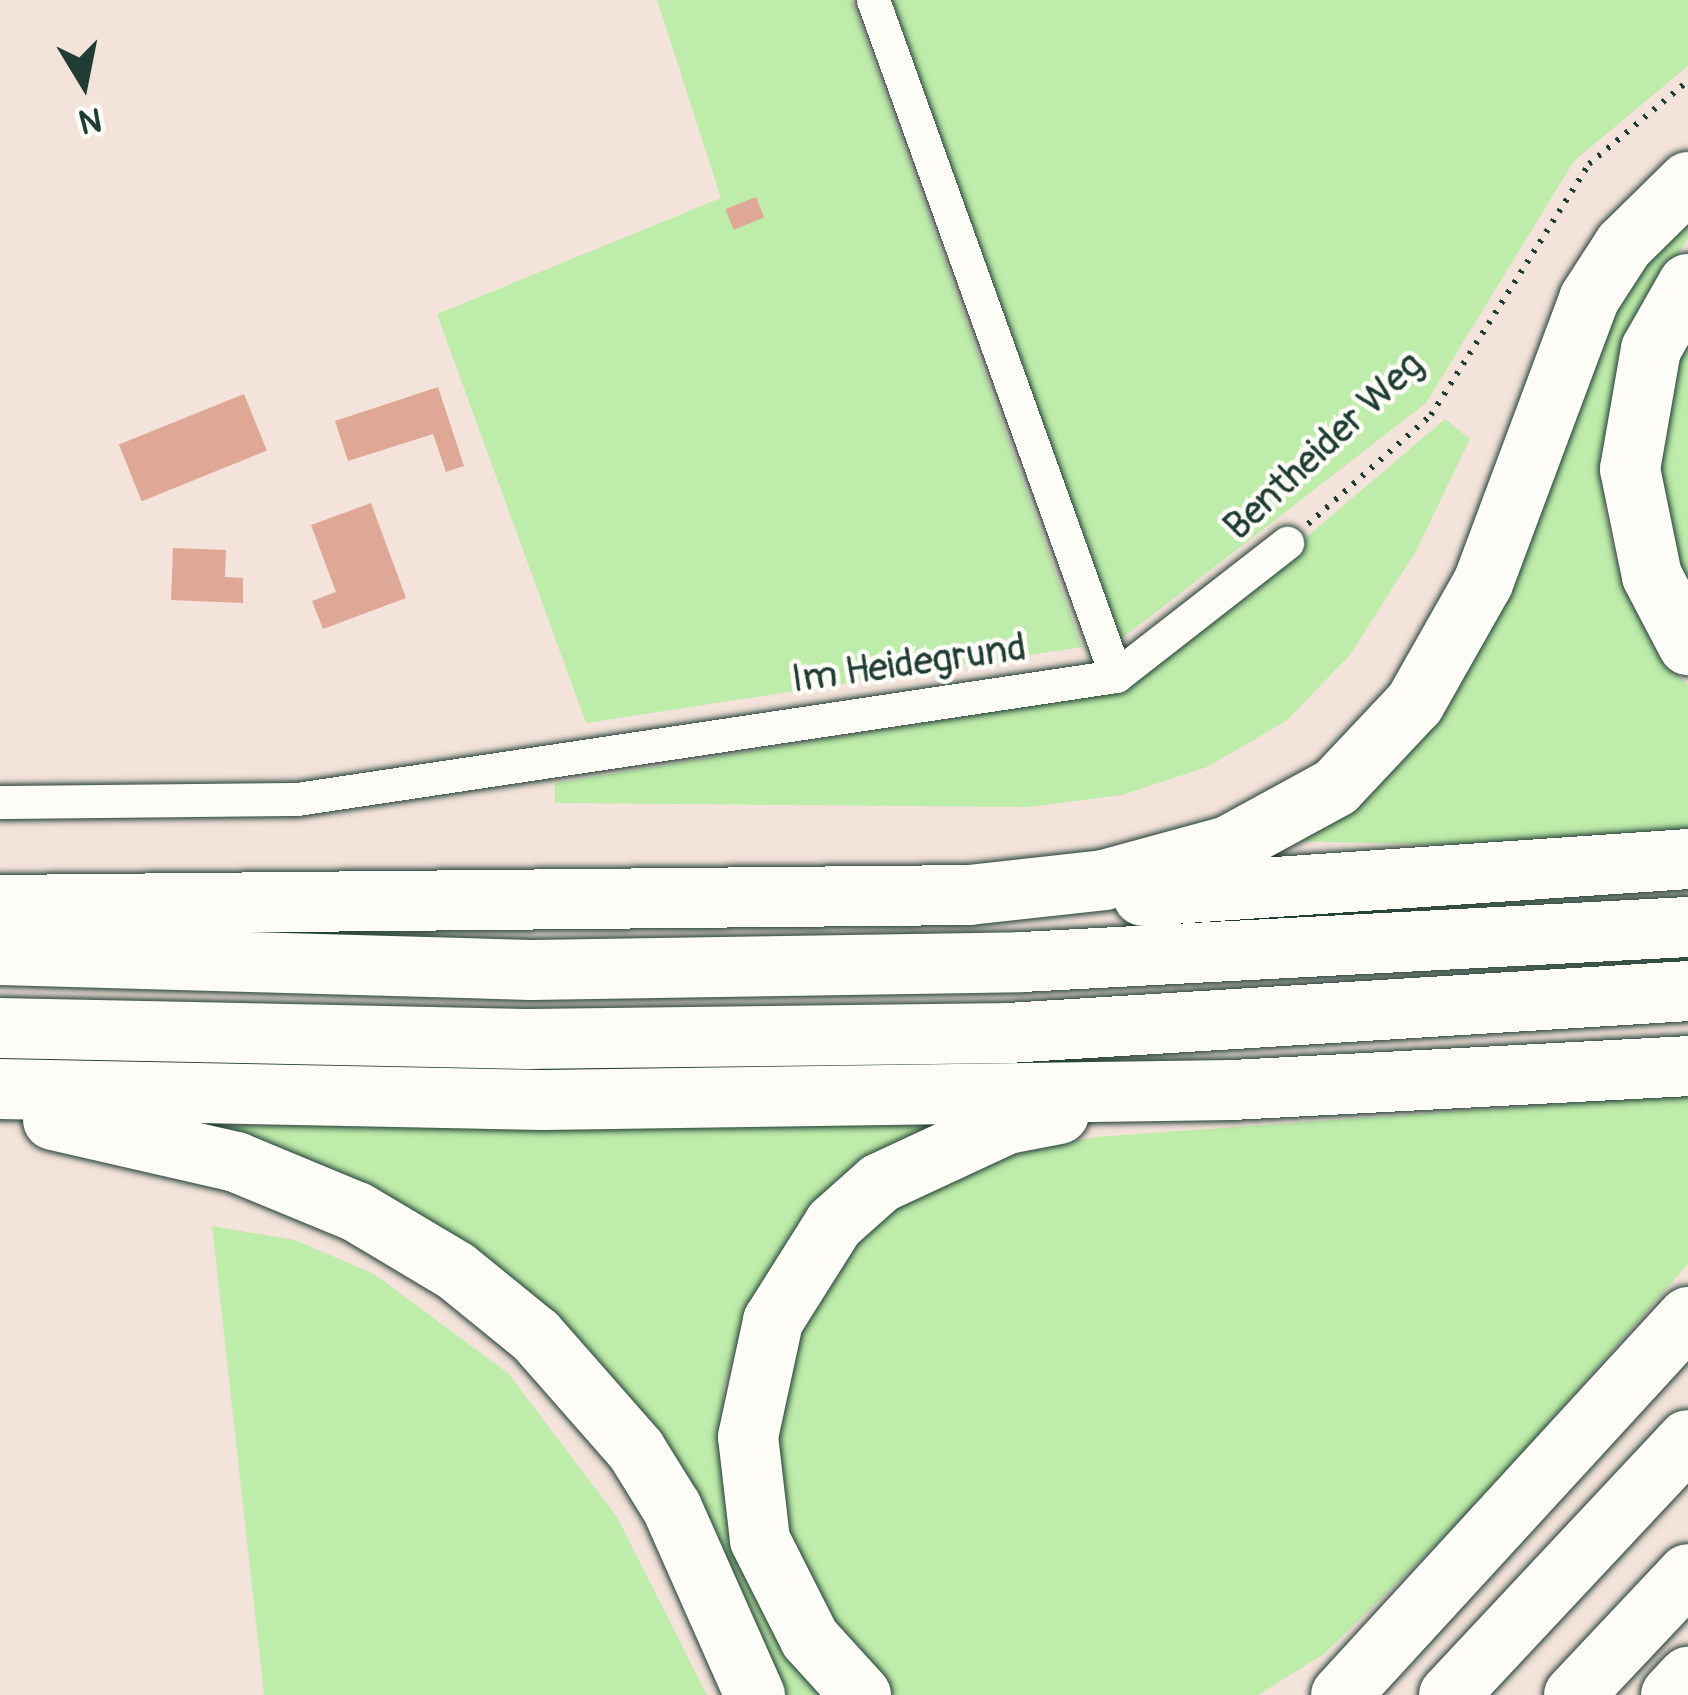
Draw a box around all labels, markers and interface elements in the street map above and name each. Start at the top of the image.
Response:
north arrow [24,24,144,144]
text: N [76,98,105,142]
street label: Bentheider Weg [1215,342,1433,550]
street label: Im Heidegrund [789,624,1029,704]

